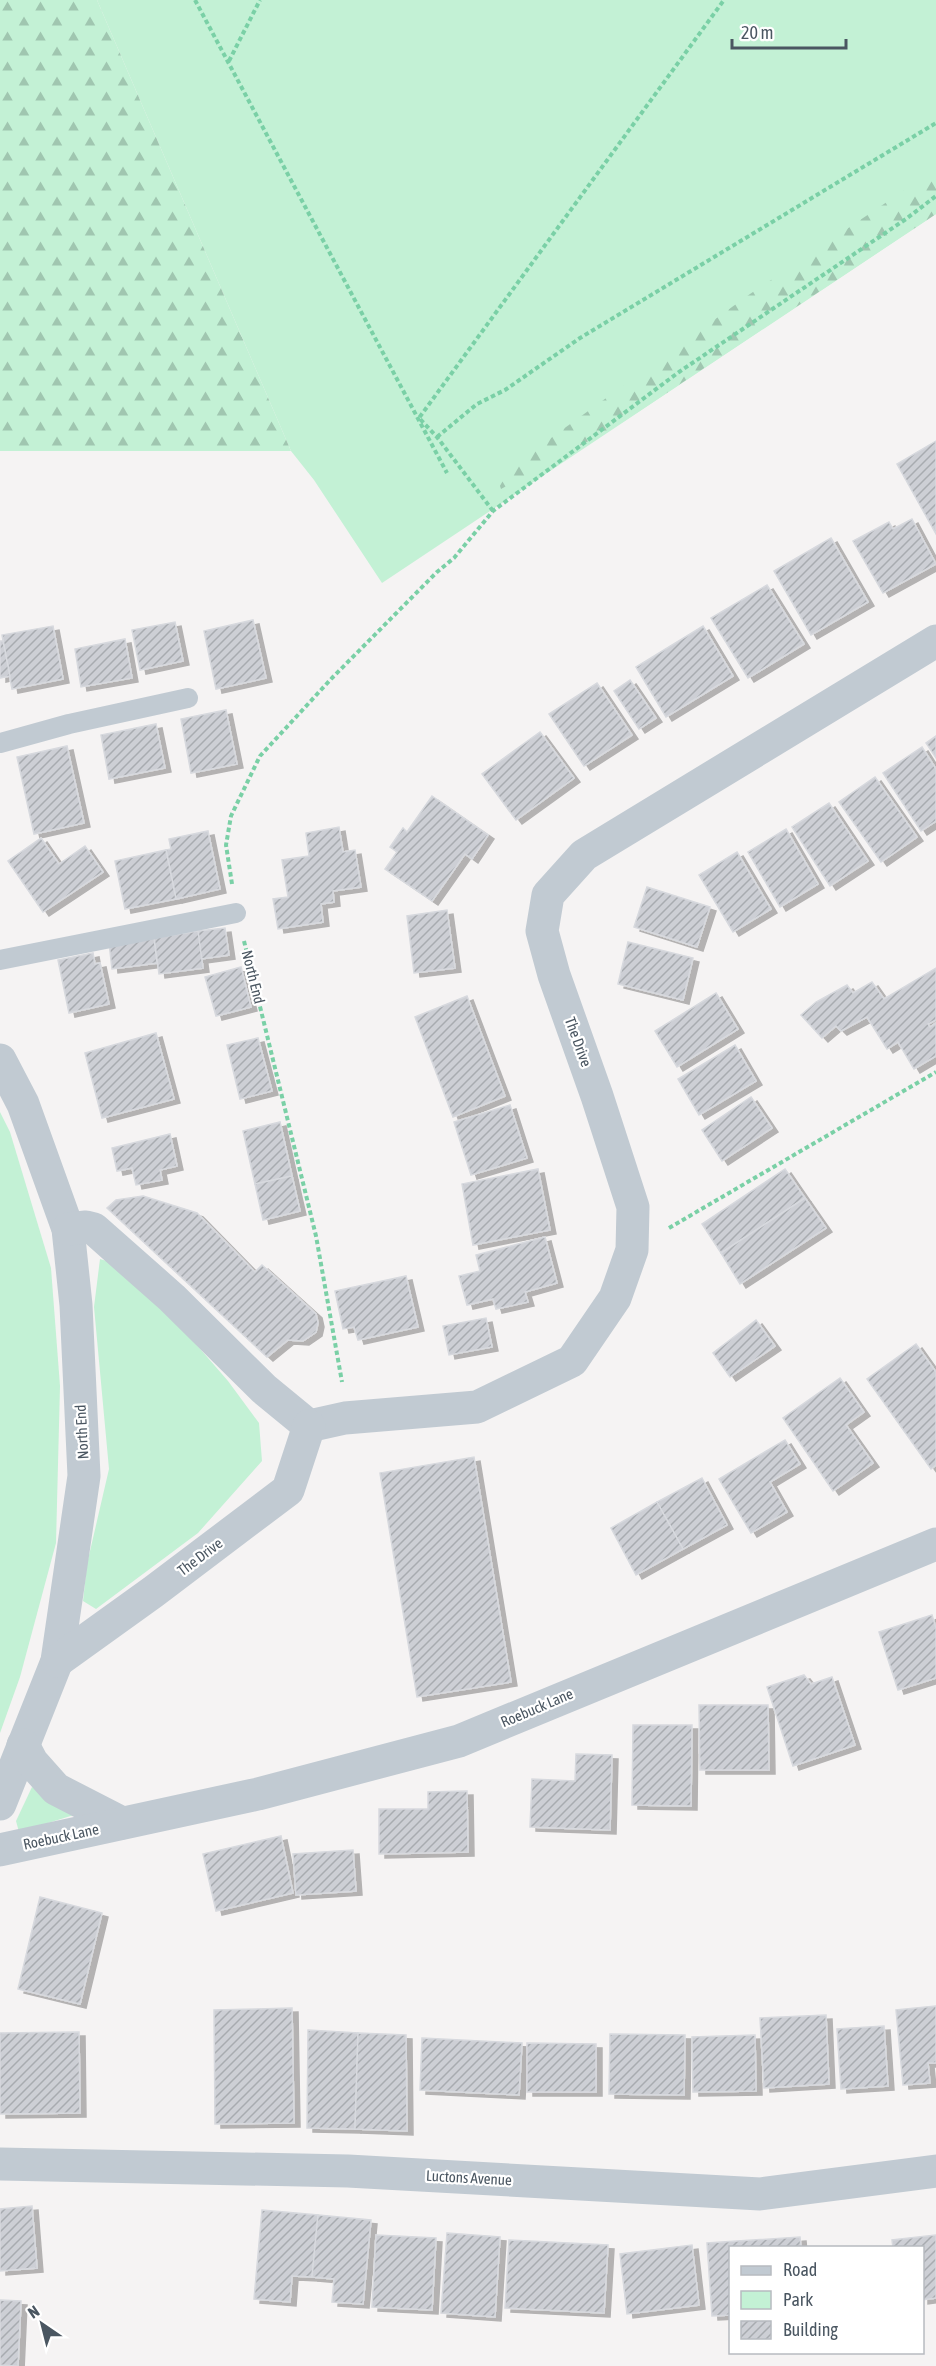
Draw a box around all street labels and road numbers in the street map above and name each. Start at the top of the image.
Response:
street label: North End [239,948,268,1005]
street label: The Drive [562,1015,595,1069]
street label: North End [72,1404,91,1460]
street label: The Drive [174,1534,226,1579]
street label: Roebuck Lane [498,1685,576,1730]
street label: Roebuck Lane [22,1820,100,1853]
street label: Luctons Avenue [426,2167,513,2188]

